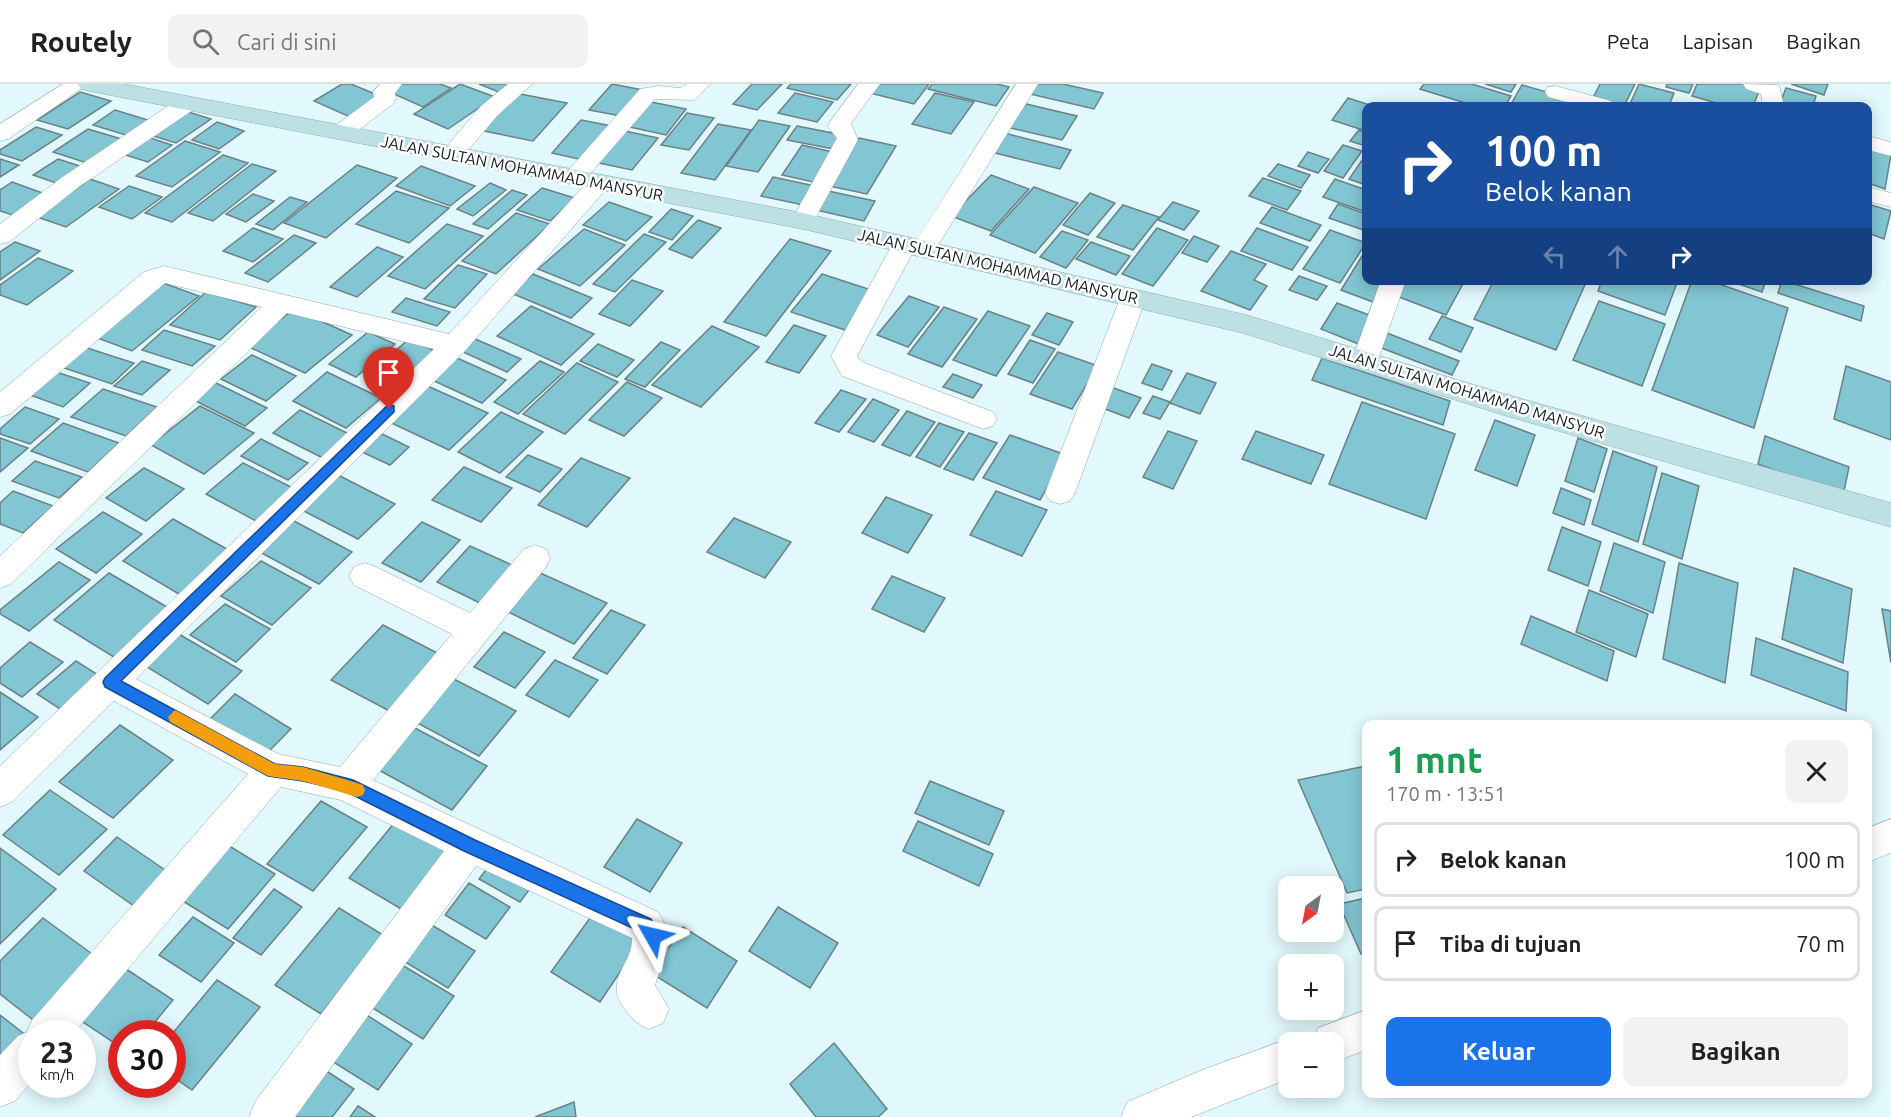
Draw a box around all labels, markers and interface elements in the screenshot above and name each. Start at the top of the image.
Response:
search box [168,14,588,68]
icon: search [189,25,222,58]
text: Routely [30,26,132,57]
text: Cari di sini [237,29,337,54]
text: Peta [1607,29,1650,53]
text: Lapisan [1683,29,1753,53]
text: Bagikan [1786,29,1861,53]
icon: right [1386,126,1464,204]
text: 100 m [1485,127,1602,174]
street label: JALAN SULTAN MOHAMMAD MANSYUR [379,132,665,204]
text: Belok kanan [1485,176,1632,206]
street label: JALAN SULTAN MOHAMMAD MANSYUR [856,225,1140,307]
icon: left [1538,240,1571,273]
icon: ahead [1601,240,1634,273]
icon: right [1664,240,1697,273]
street label: JALAN SULTAN MOHAMMAD MANSYUR [1327,340,1607,442]
pin [363,347,414,409]
icon: arrive [372,356,405,389]
text: 1 mnt [1386,739,1482,780]
button: close [1785,740,1848,803]
text: 170 m · 13:51 [1386,782,1506,805]
icon: right [1389,843,1422,876]
text: Belok kanan [1440,847,1567,872]
text: 100 m [1784,847,1845,872]
north arrow [1278,876,1344,942]
map controls [1278,876,1344,1098]
position arrow [621,904,685,968]
icon: arrive [1389,927,1422,960]
text: Tiba di tujuan [1440,931,1581,956]
text: 70 m [1796,931,1845,956]
button: + [1278,954,1344,1020]
button: Keluar [1386,1017,1611,1086]
button: Bagikan [1623,1017,1848,1086]
speed limit sign: 30 [108,1020,186,1098]
button: − [1278,1032,1344,1098]
text: 23 [40,1035,74,1069]
text: km/h [40,1066,74,1083]

